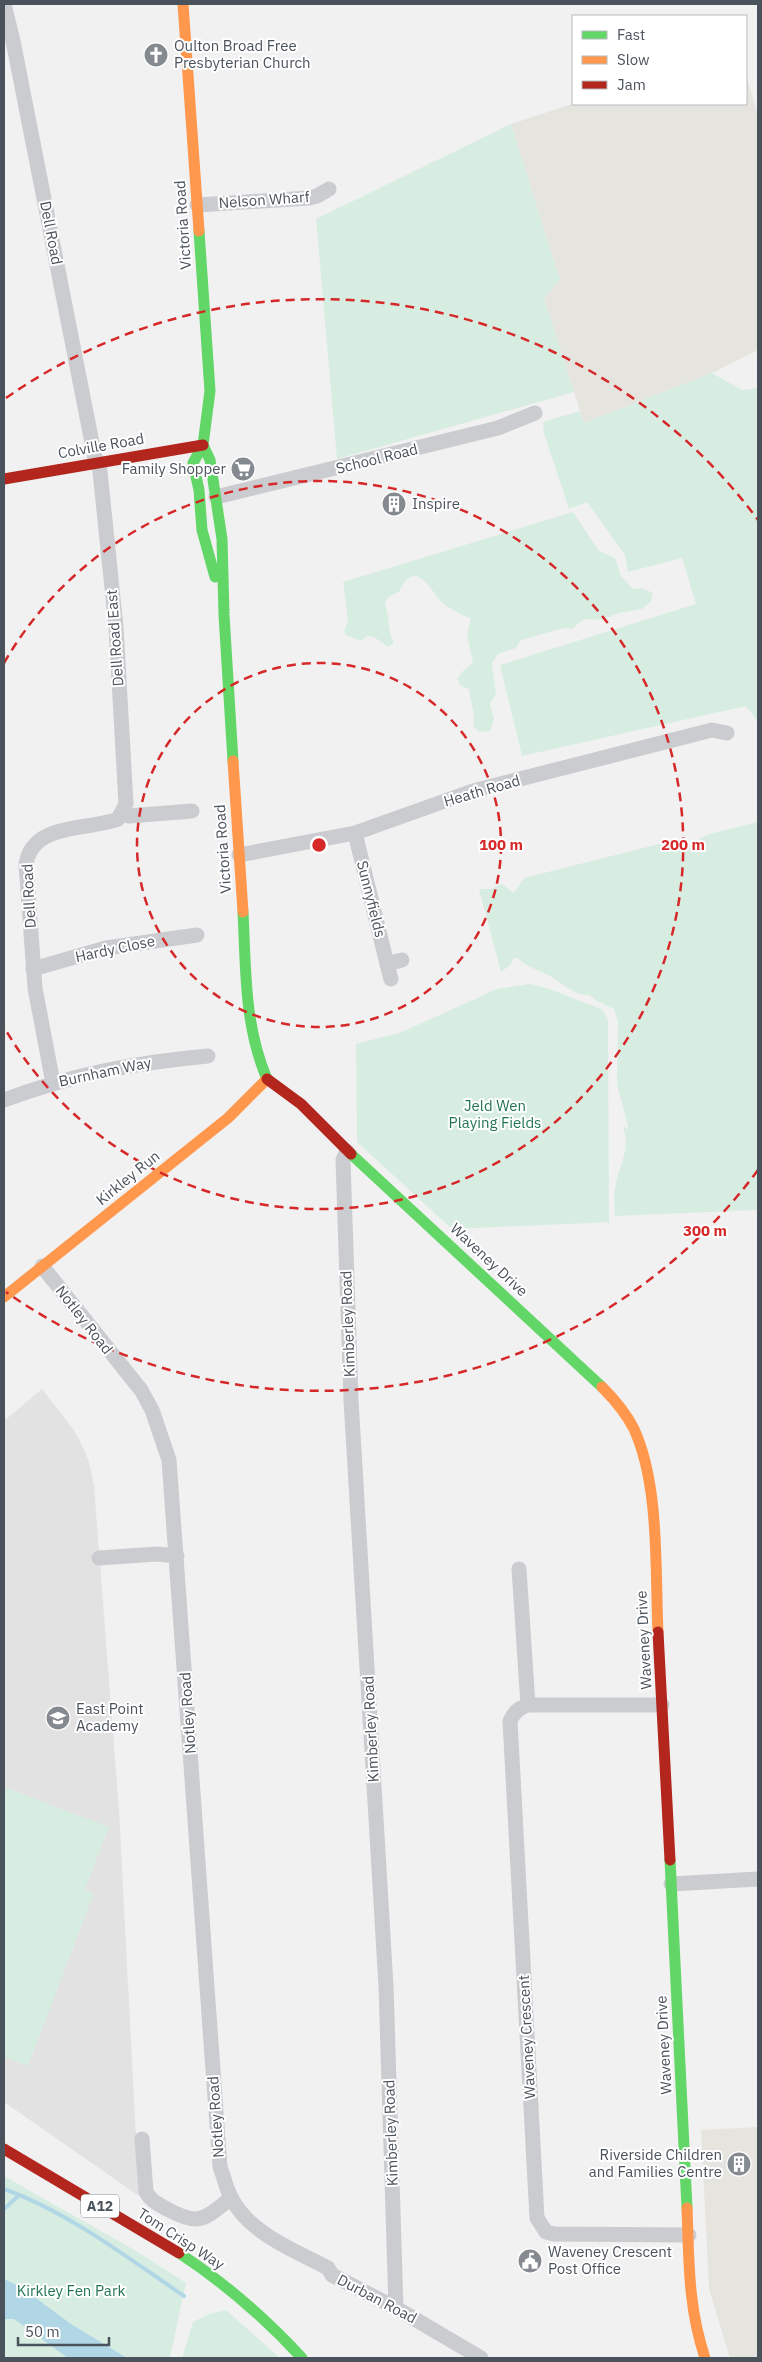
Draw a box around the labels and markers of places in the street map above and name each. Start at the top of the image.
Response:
place label: Oulton Broad Free Presbyterian Church [174,36,311,72]
church icon: Oulton Broad Free Presbyterian Church [143,42,169,68]
supermarket icon: Family Shopper [230,456,256,482]
place label: Family Shopper [122,459,226,478]
building icon: Inspire [381,491,407,517]
place label: Inspire [412,494,460,513]
centre of rings [310,836,328,854]
place label: East Point Academy [76,1699,144,1735]
school or university icon: East Point Academy [45,1705,71,1731]
place label: Riverside Children and Families Centre [589,2145,722,2181]
building icon: Riverside Children and Families Centre [726,2151,752,2177]
place label: Waveney Crescent Post Office [548,2242,672,2278]
public building icon: Waveney Crescent Post Office [517,2248,543,2274]

